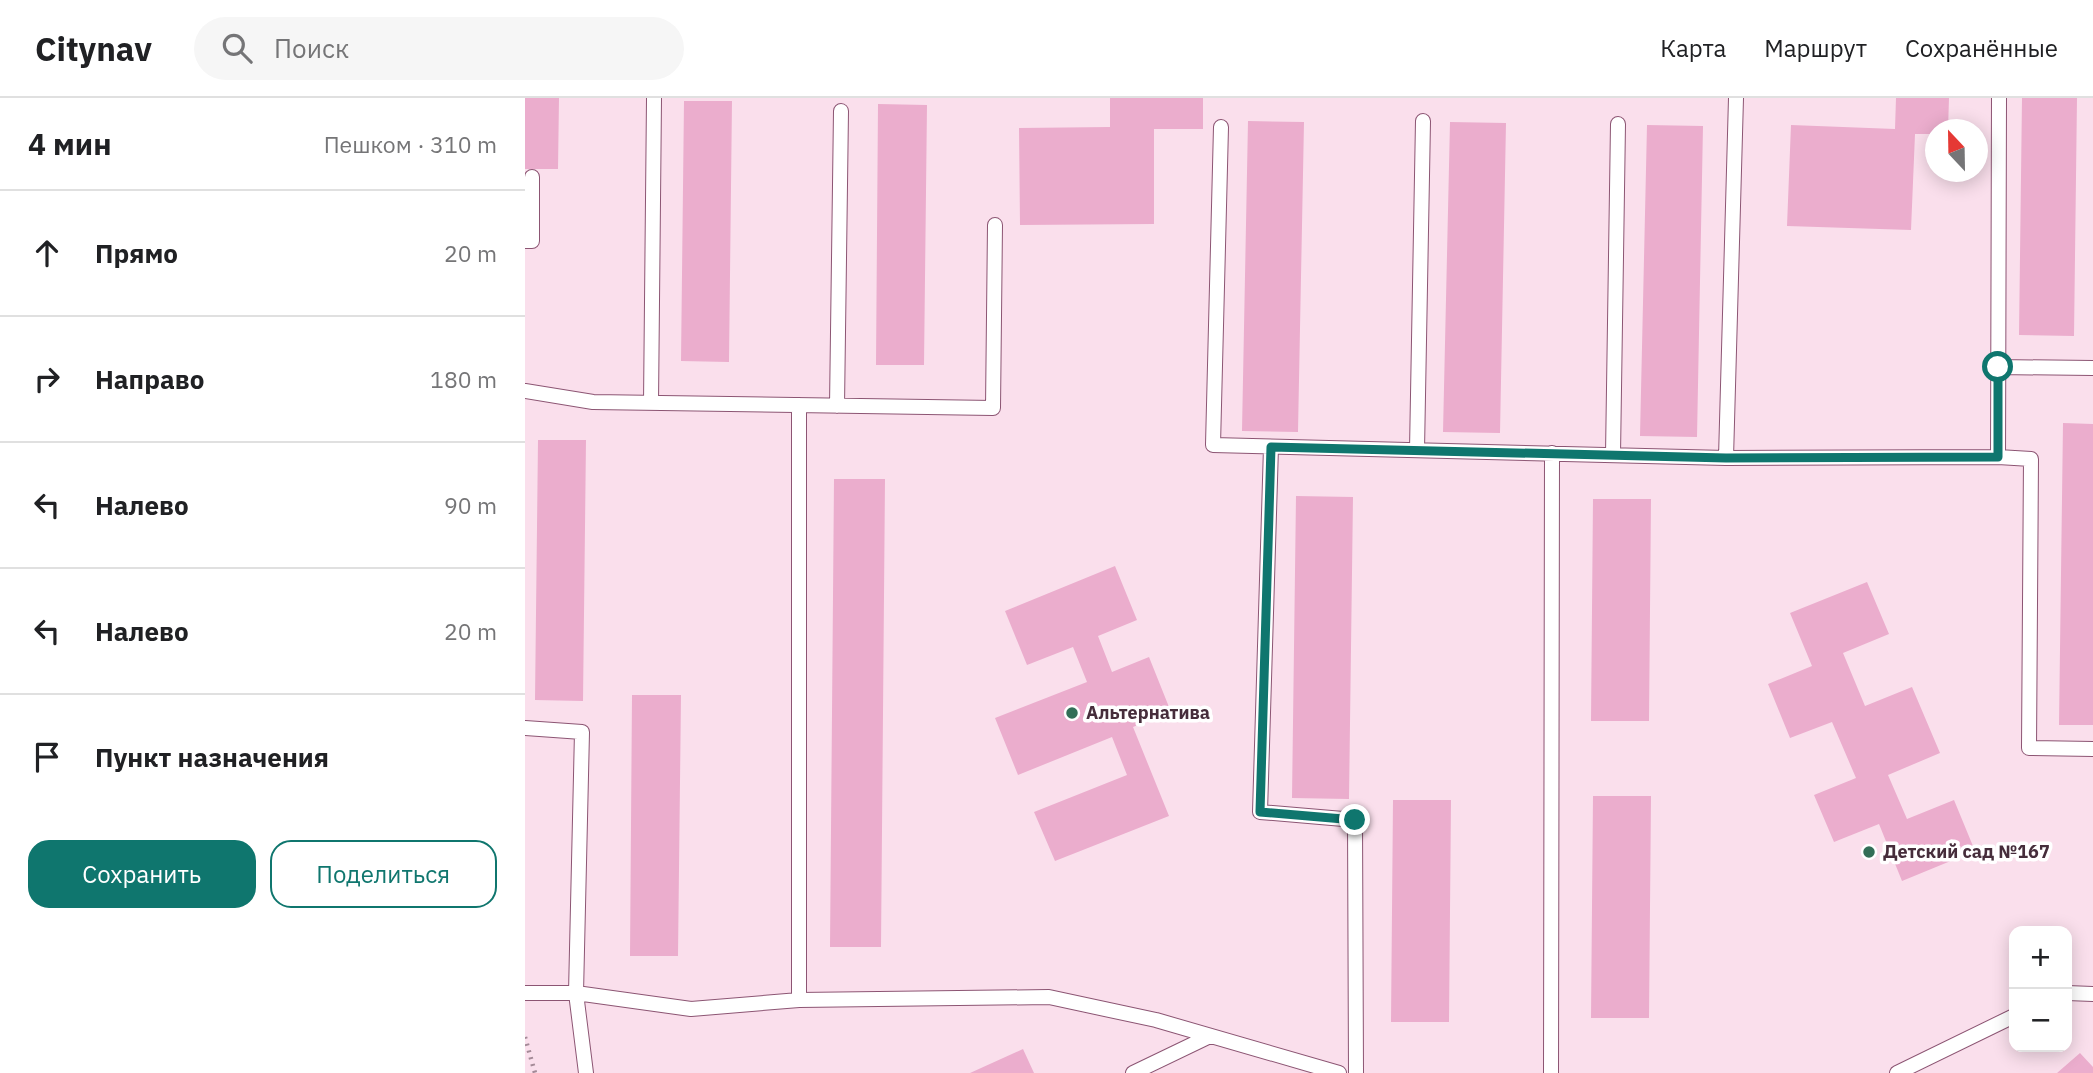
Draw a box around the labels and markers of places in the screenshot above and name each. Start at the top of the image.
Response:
place label: Альтернатива [1086,701,1210,724]
marker: Альтернатива [1064,705,1080,721]
place label: Детский сад №167 [1883,840,2050,863]
marker: Детский сад №167 [1861,844,1877,860]

